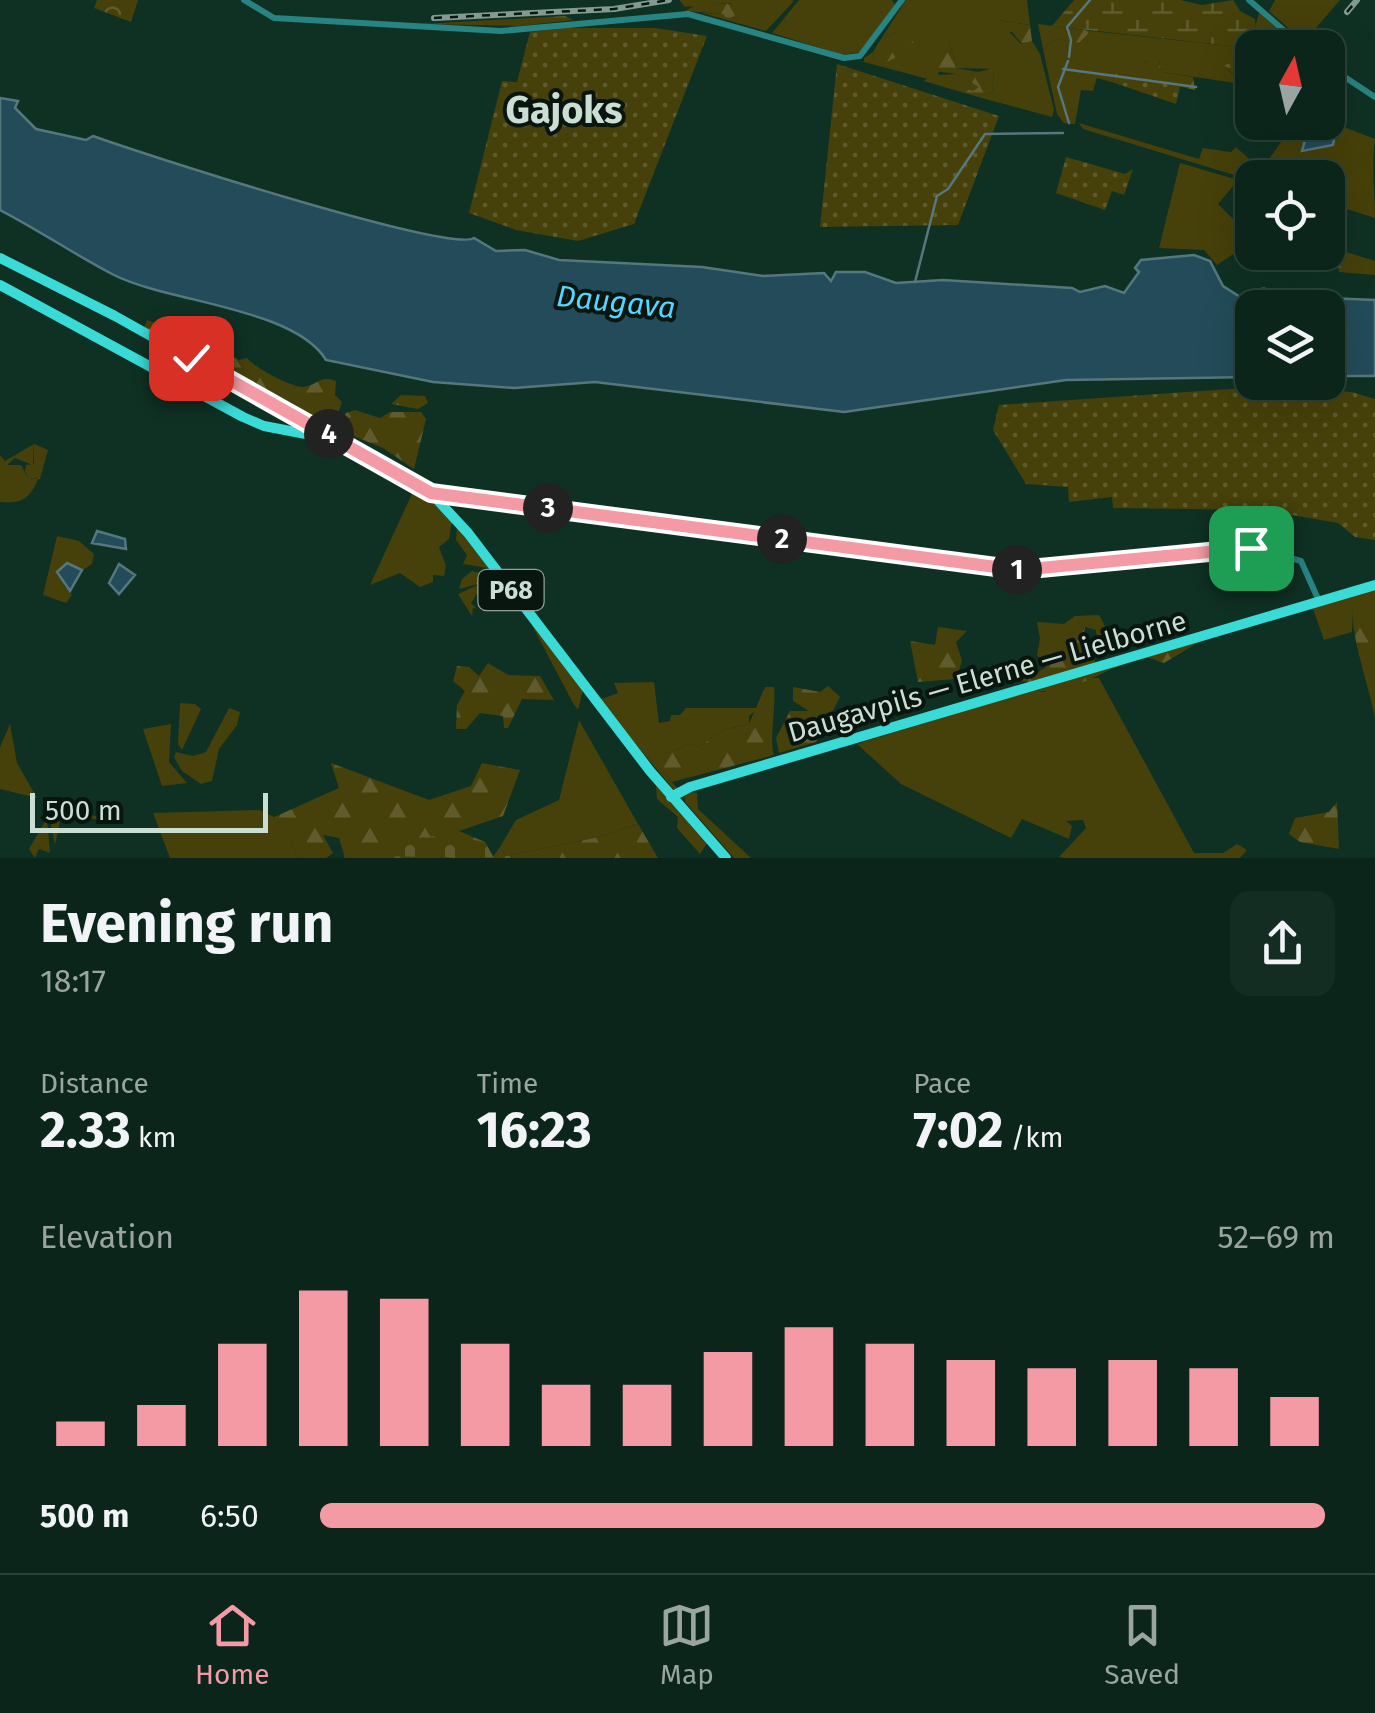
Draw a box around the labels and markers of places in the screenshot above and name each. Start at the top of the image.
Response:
pin [149,316,234,401]
pin: 4 [304,409,354,459]
pin: 3 [523,483,573,533]
pin [1209,506,1294,591]
pin: 2 [757,514,807,564]
pin: 1 [992,545,1042,595]

